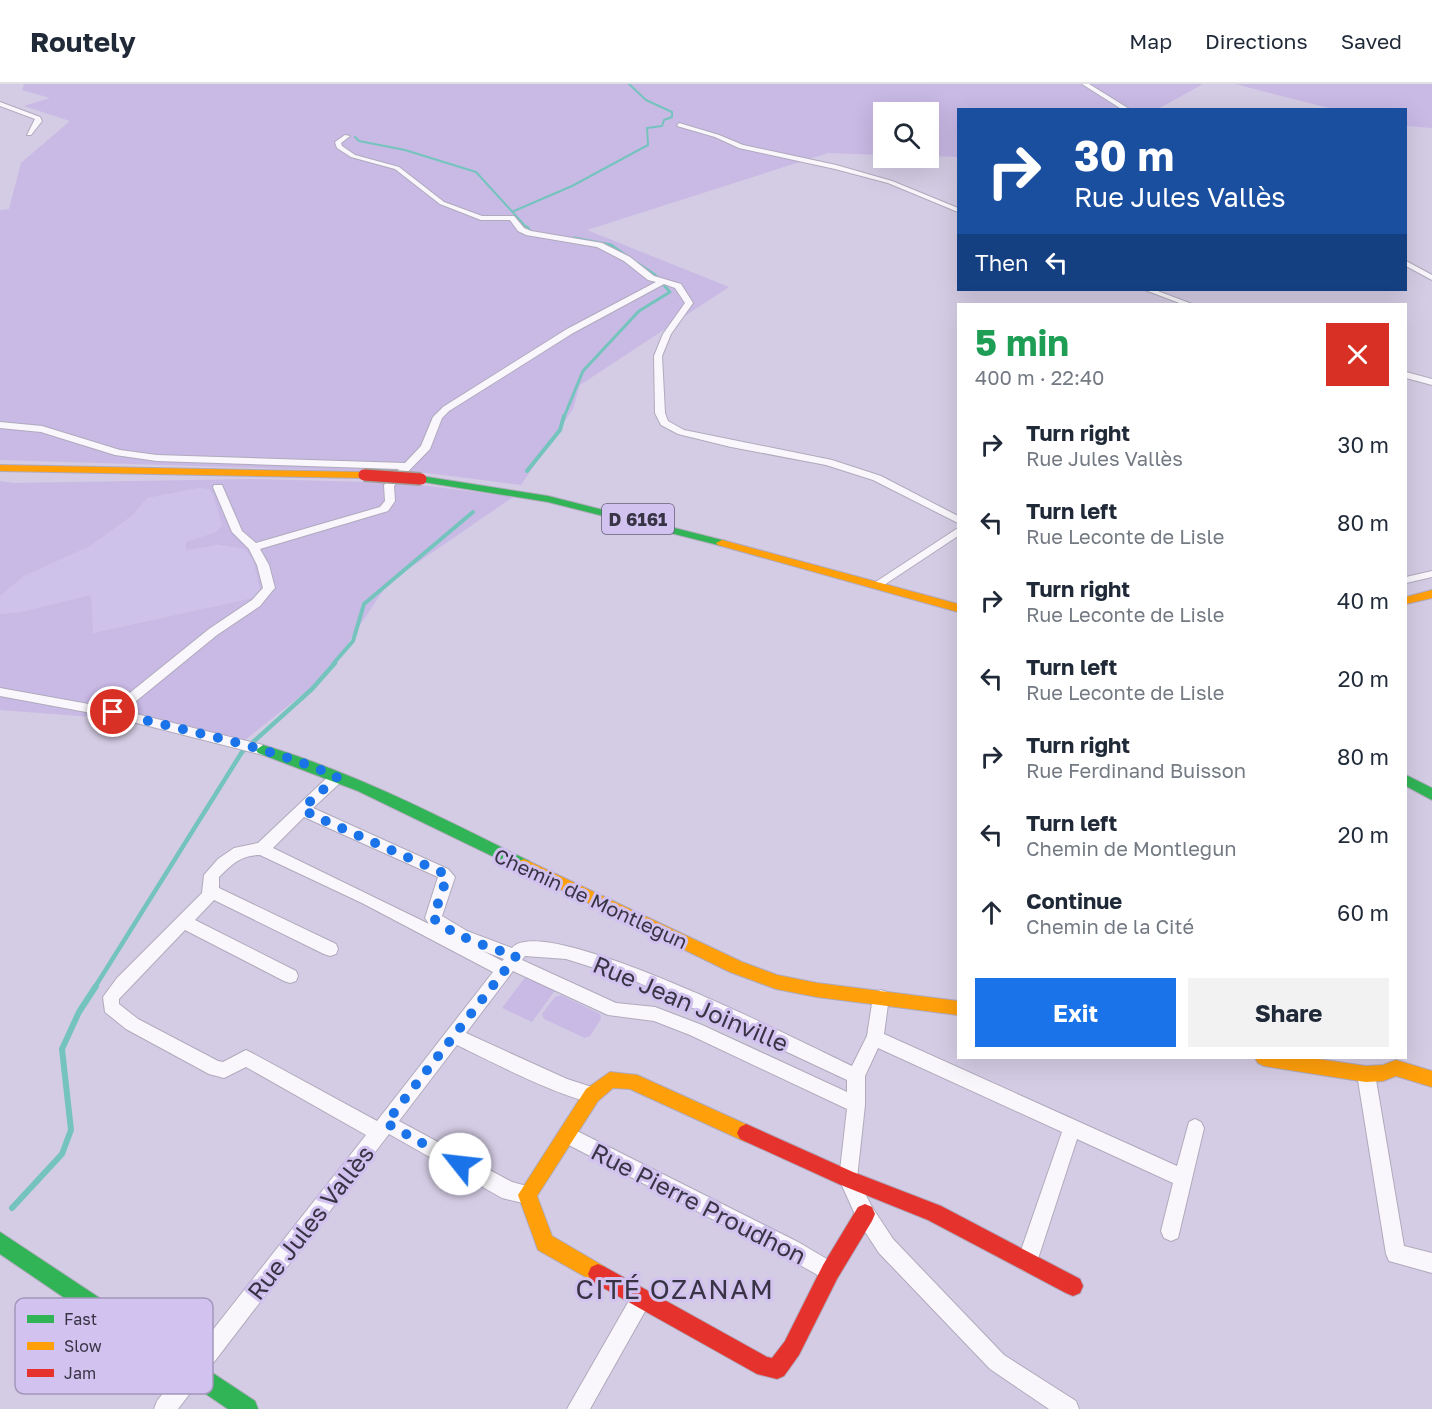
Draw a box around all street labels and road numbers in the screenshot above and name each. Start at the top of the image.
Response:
road number: D 6161 [602,504,674,534]
street label: Chemin de Montlegun [491,843,691,953]
street label: Rue Jean Joinville [589,949,793,1057]
street label: Rue Pierre Proudhon [587,1136,811,1270]
street label: Rue Jules Vallès [241,1139,379,1305]

